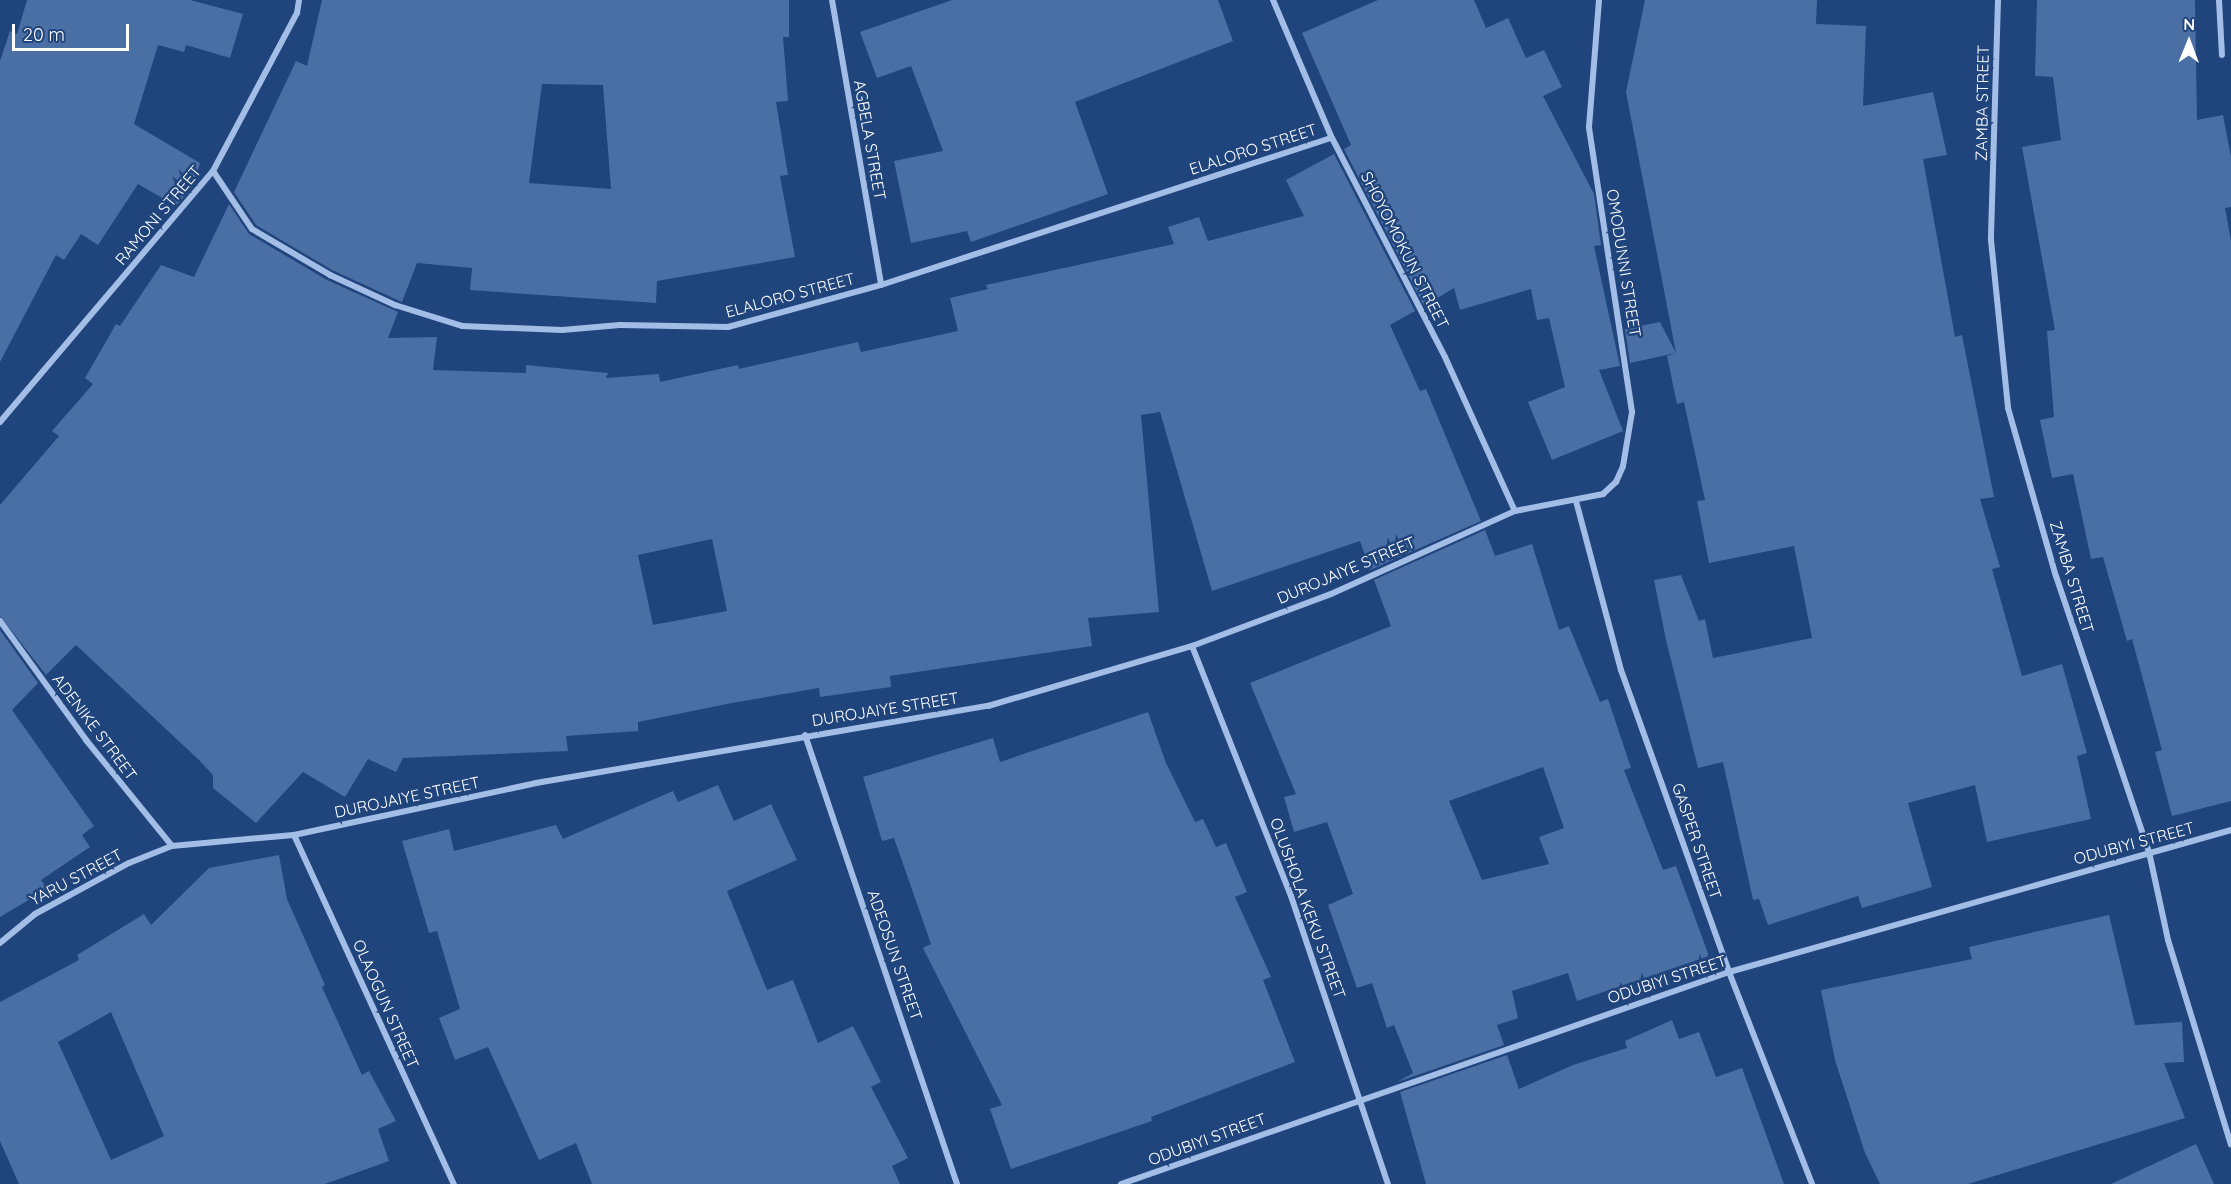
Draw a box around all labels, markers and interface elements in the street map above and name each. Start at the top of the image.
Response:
scale bar [15,12,132,50]
north arrow [2159,12,2219,72]
text: N [2183,14,2195,34]
text: 20 m [23,23,65,46]
street label: ZAMBA STREET [1971,45,1993,161]
street label: AGBELA STREET [850,79,890,201]
street label: ELALORO STREET [1187,119,1319,179]
street label: RAMONI STREET [111,161,205,269]
street label: SHOYOMOKUN STREET [1357,168,1453,332]
street label: OMODUNNI STREET [1603,188,1645,338]
street label: ELALORO STREET [723,269,857,321]
street label: ZAMBA STREET [2046,519,2098,635]
street label: DUROJAIYE STREET [1274,532,1418,608]
street label: ADENIKE STREET [49,670,141,784]
street label: DUROJAIYE STREET [810,688,960,730]
street label: DUROJAIYE STREET [332,772,482,822]
street label: GASPER STREET [1668,780,1726,902]
street label: OLUSHOLA KEKU STREET [1266,815,1350,1001]
street label: ODUBIYI STREET [2072,818,2196,868]
street label: YARU STREET [26,845,126,909]
street label: ADEOSUN STREET [864,887,926,1023]
street label: OLAOGUN STREET [349,937,423,1071]
street label: ODUBIYI STREET [1605,951,1729,1007]
street label: ODUBIYI STREET [1145,1109,1269,1169]

